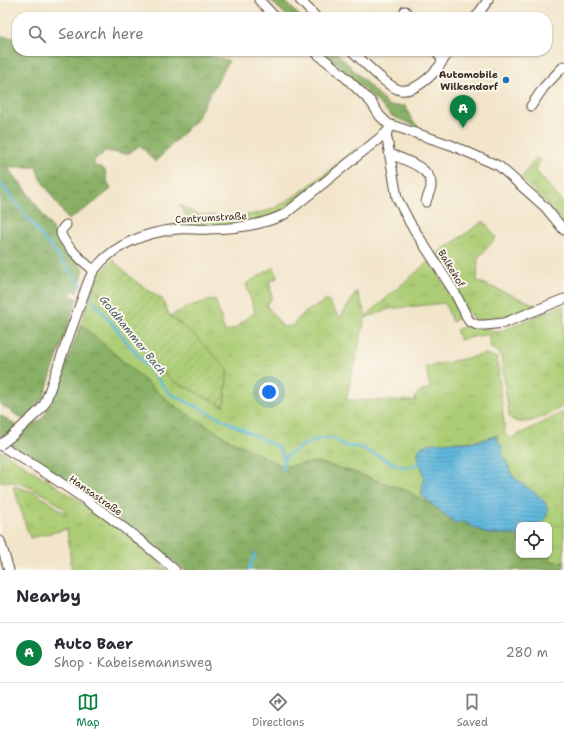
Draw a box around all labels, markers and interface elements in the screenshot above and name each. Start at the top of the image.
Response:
search box [12,12,552,56]
icon: search [26,23,48,45]
text: Search here [58,24,144,44]
place label: Automobile Wilkendorf [439,68,498,93]
marker: Automobile Wilkendorf [501,75,511,85]
pin: A [450,95,476,128]
street label: Centrumstraße [175,209,248,226]
street label: Balkehof [435,247,468,290]
water label: Goldhammer Bach [96,292,169,378]
your location [259,382,279,402]
street label: Hansastraße [67,472,125,519]
map controls [516,522,552,558]
button: locate [516,522,552,558]
text: Nearby [16,585,81,607]
text: Auto Baer [54,634,133,654]
text: A [24,644,34,661]
text: 280 m [506,644,548,661]
text: Shop · Kabeisemannsweg [54,654,212,671]
tab: Map [76,691,100,730]
tab: Directions [252,691,304,730]
tab: Saved [457,691,488,730]

